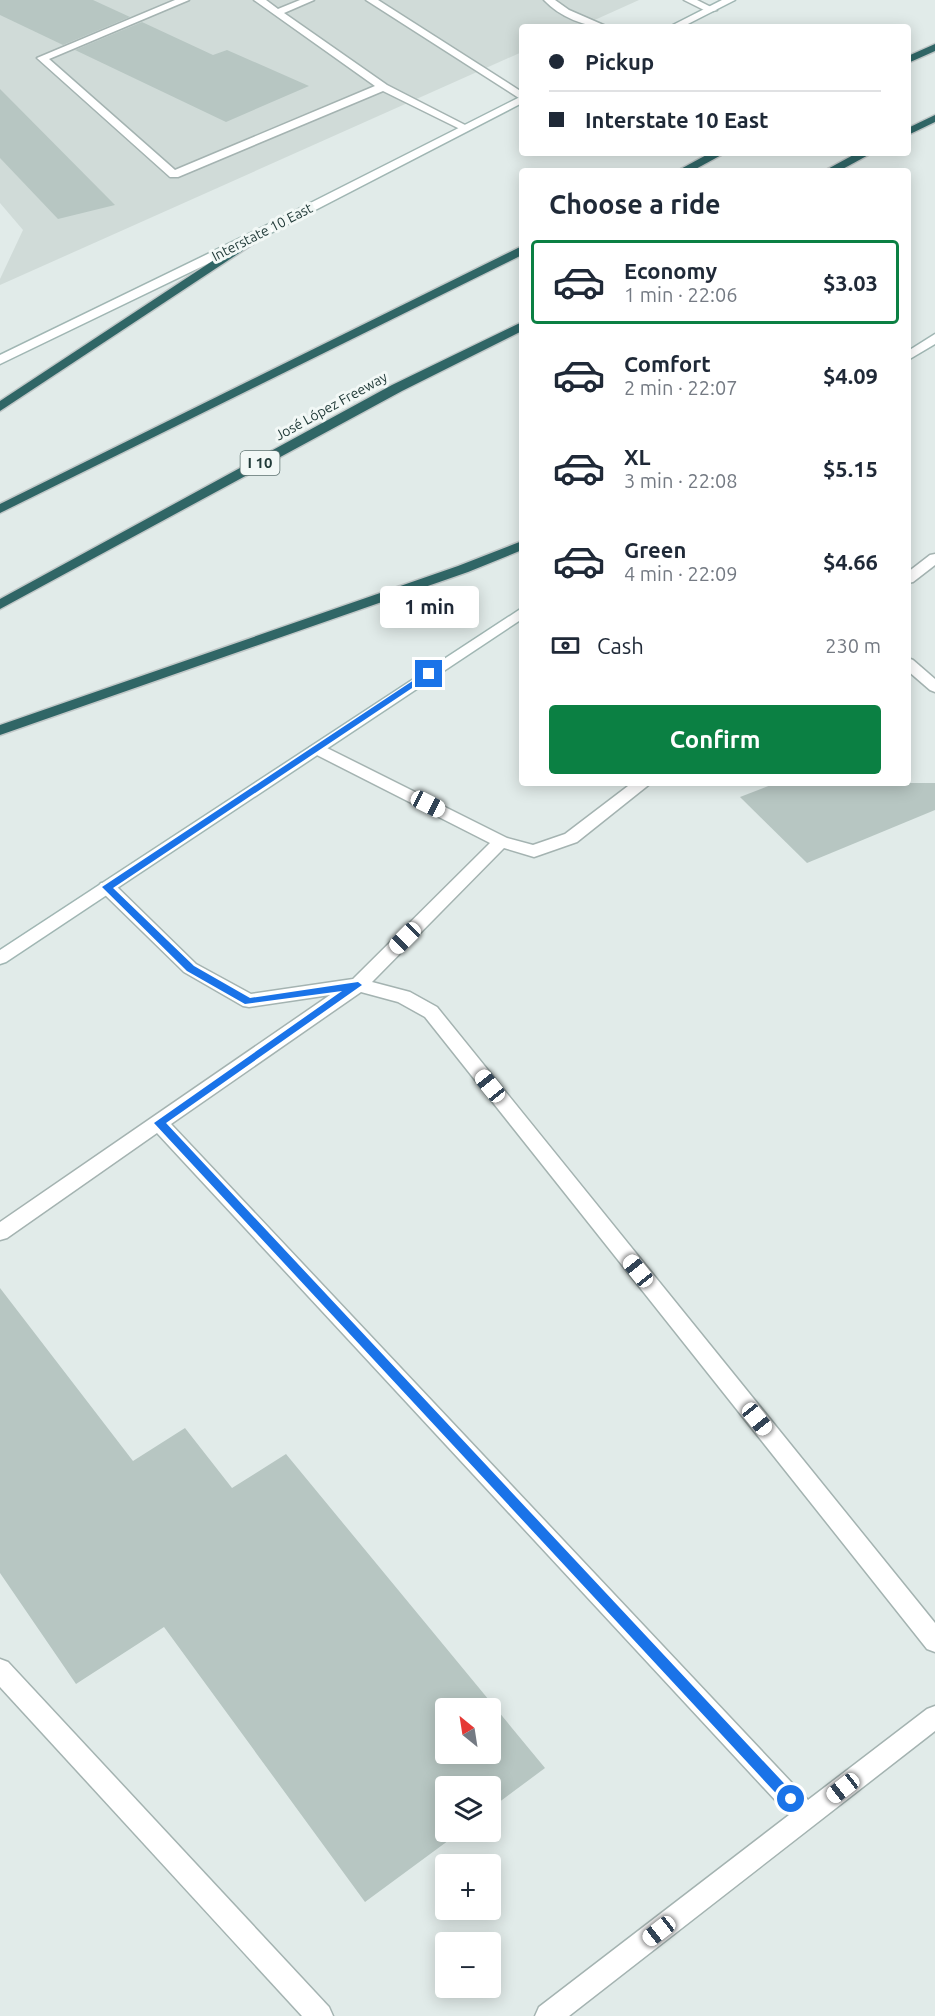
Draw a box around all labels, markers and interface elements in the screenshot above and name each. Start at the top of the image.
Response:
text: Pickup [585,49,654,74]
text: Interstate 10 East [585,107,769,132]
text: Choose a ride [549,189,721,219]
street label: Interstate 10 East [209,199,315,264]
icon: car [552,255,606,309]
text: Economy [624,258,717,283]
text: $3.03 [823,270,878,295]
text: 1 min · 22:06 [624,283,738,306]
icon: car [552,348,606,402]
text: Comfort [624,351,711,376]
text: $4.09 [823,363,878,388]
street label: José López Freeway [272,368,390,443]
text: 2 min · 22:07 [624,376,738,399]
icon: car [552,441,606,495]
text: XL [624,444,651,469]
road number: I 10 [240,451,280,475]
text: $5.15 [823,456,878,481]
text: 3 min · 22:08 [624,469,738,492]
icon: car [552,534,606,588]
text: Green [624,537,686,562]
text: $4.66 [823,549,878,574]
text: 4 min · 22:09 [624,562,738,585]
callout: 1 min [380,587,478,629]
text: 1 min [404,595,455,618]
icon: cash [549,629,582,662]
text: Cash [597,633,644,658]
text: 230 m [825,634,881,657]
route end [415,660,442,687]
button: Confirm [549,705,881,774]
car [408,788,448,820]
car [386,919,424,957]
car [472,1066,508,1106]
car [620,1251,656,1291]
car [739,1399,775,1439]
north arrow [435,1698,501,1764]
map controls [435,1698,501,1998]
car [823,1770,863,1806]
button: layers [435,1776,501,1842]
route start [777,1785,804,1812]
button: + [435,1854,501,1920]
car [639,1913,679,1949]
button: − [435,1932,501,1998]

